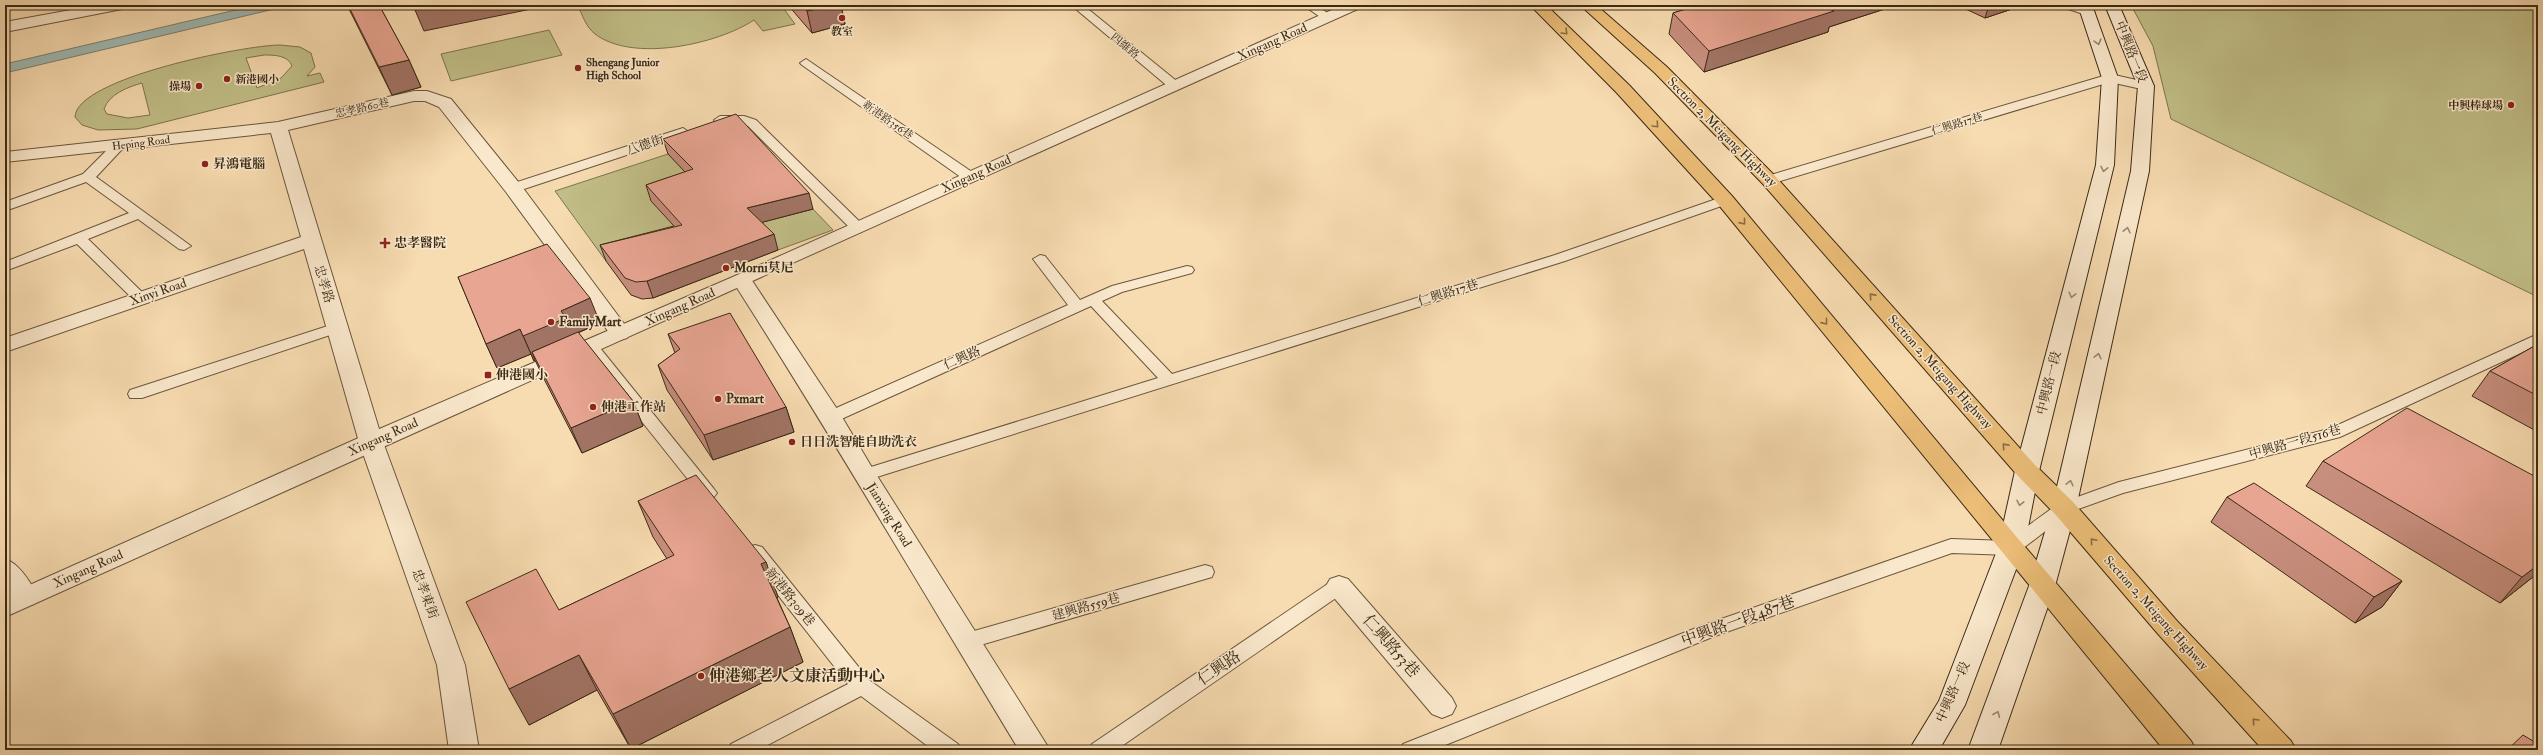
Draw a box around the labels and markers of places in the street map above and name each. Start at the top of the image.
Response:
marker: 教室 [837,13,847,23]
place label: 教室 [831,25,853,38]
place label: Shengang Junior High School [586,56,660,83]
marker: Shengang Junior High School [573,63,583,73]
place label: 新港國小 [235,73,279,86]
marker: 新港國小 [222,74,232,84]
place label: 操場 [169,80,191,93]
marker: 操場 [194,81,204,91]
place label: 中興棒球場 [2448,99,2503,112]
marker: 中興棒球場 [2506,100,2516,110]
place label: 昇鴻電腦 [213,156,265,172]
marker: 昇鴻電腦 [200,159,210,169]
place label: 忠孝醫院 [394,235,446,251]
marker: 忠孝醫院 [379,237,391,249]
place label: Morni莫尼 [733,260,794,276]
marker: Morni莫尼 [721,263,731,273]
place label: FamilyMart [559,314,622,331]
marker: FamilyMart [546,317,556,327]
place label: 伸港國小 [496,367,548,383]
marker: 伸港國小 [483,370,493,380]
place label: Pxmart [726,391,765,407]
marker: Pxmart [713,394,723,404]
place label: 伸港工作站 [601,399,666,415]
marker: 伸港工作站 [588,402,598,412]
place label: 日日洗智能自助洗衣 [800,434,917,450]
marker: 日日洗智能自助洗衣 [787,437,797,447]
place label: 伸港鄉老人文康活動中心 [709,666,885,686]
marker: 伸港鄉老人文康活動中心 [696,671,706,681]

